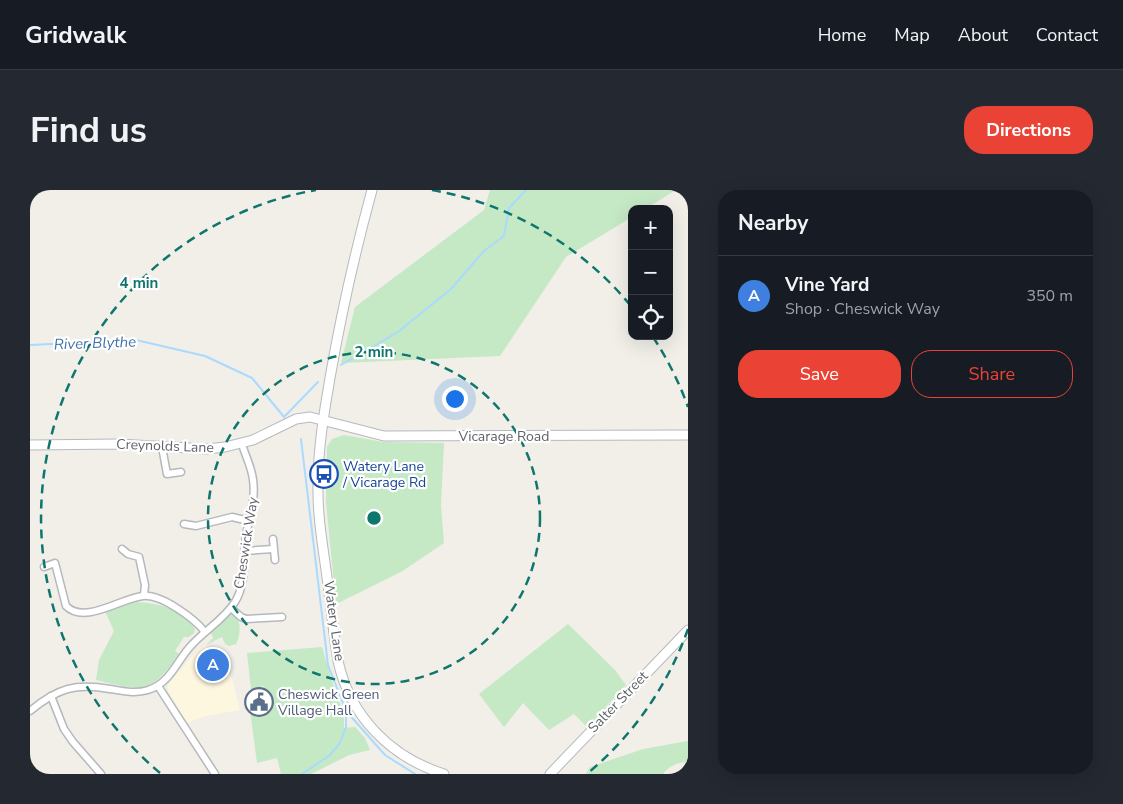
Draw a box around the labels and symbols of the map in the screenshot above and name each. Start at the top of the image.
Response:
text: 4 min [120,273,158,293]
water label: River Blythe [53,332,137,354]
text: 2 min [355,342,393,362]
your location [442,386,468,412]
street label: Vicarage Road [458,427,549,446]
street label: Creynolds Lane [116,435,214,457]
place label: Watery Lane / Vicarage Rd [342,457,426,492]
bus stop icon: Watery Lane / Vicarage Rd [309,459,339,489]
street label: Cheswick Way [229,495,263,590]
centre of rings [365,509,383,527]
street label: Watery Lane [319,580,349,662]
pin: A [197,646,229,684]
street label: Salter Street [584,667,652,737]
place label: Cheswick Green Village Hall [277,685,379,720]
public building icon: Cheswick Green Village Hall [244,687,274,717]

